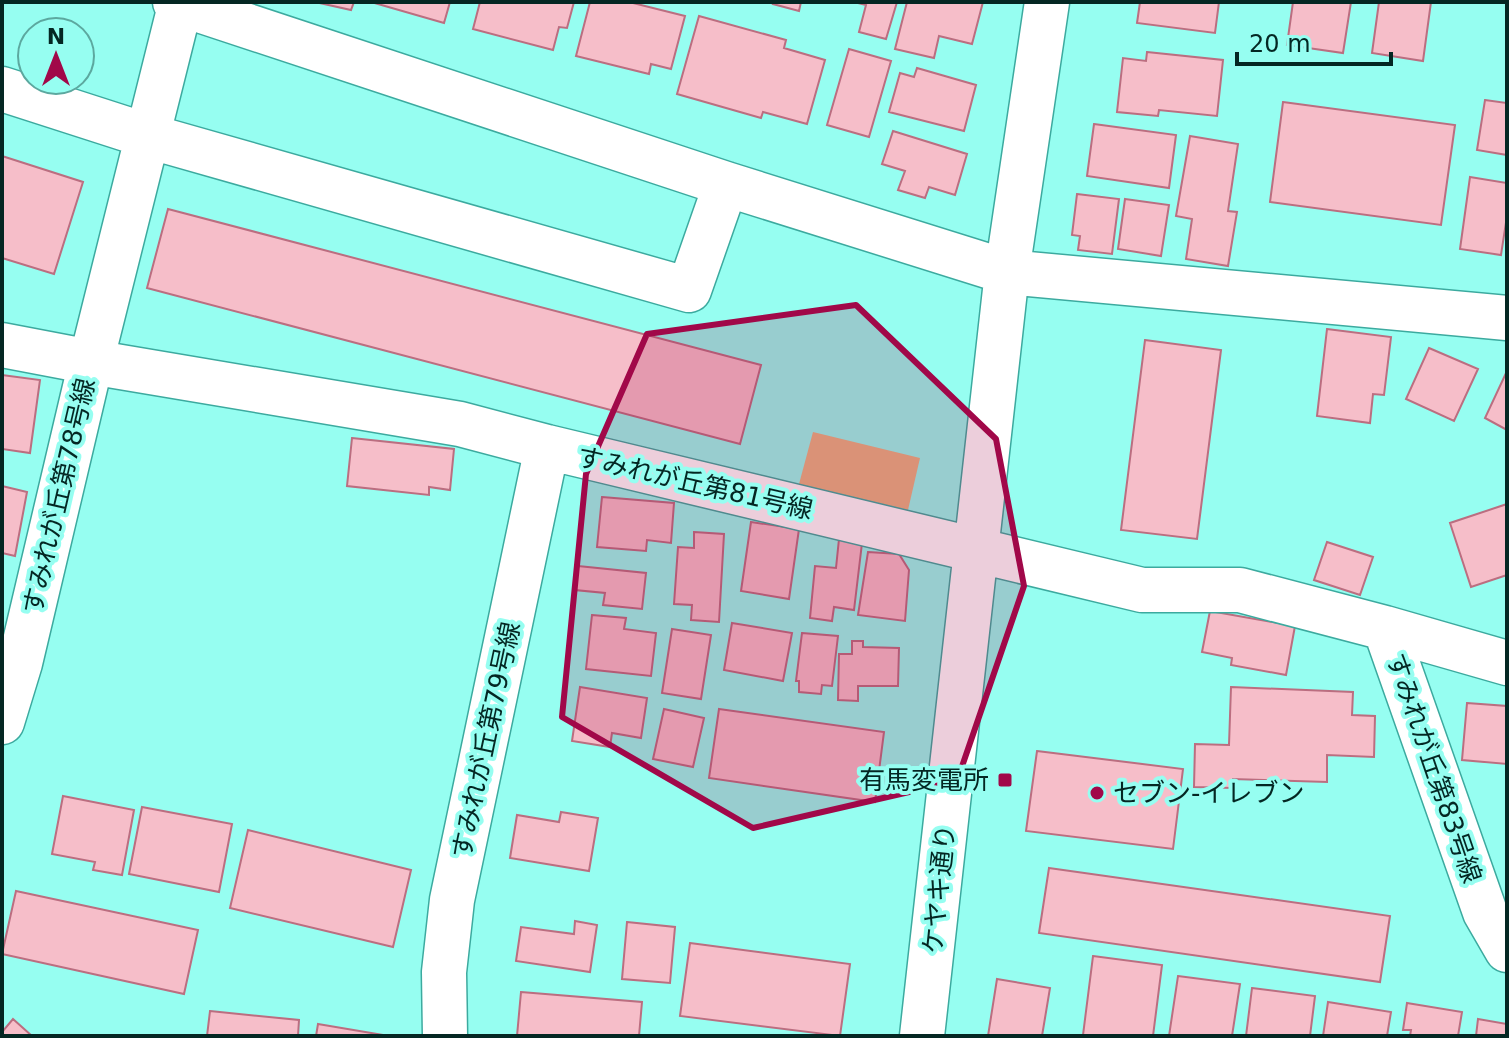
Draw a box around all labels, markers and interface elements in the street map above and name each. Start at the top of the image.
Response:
north arrow [16,16,96,96]
scale bar [1237,16,1391,66]
text: N [47,24,65,49]
text: 20 m [1249,30,1311,58]
street label: すみれが丘第78号線 [17,375,101,617]
street label: すみれが丘第81号線 [574,441,816,525]
street label: すみれが丘第79号線 [446,619,526,861]
street label: すみれが丘第83号線 [1381,649,1487,887]
place label: 有馬変電所 [859,765,989,795]
marker: 有馬変電所 [996,771,1014,789]
place label: セブン-イレブン [1113,778,1304,808]
marker: セブン-イレブン [1088,784,1106,802]
street label: ケヤキ通り [917,823,961,955]

